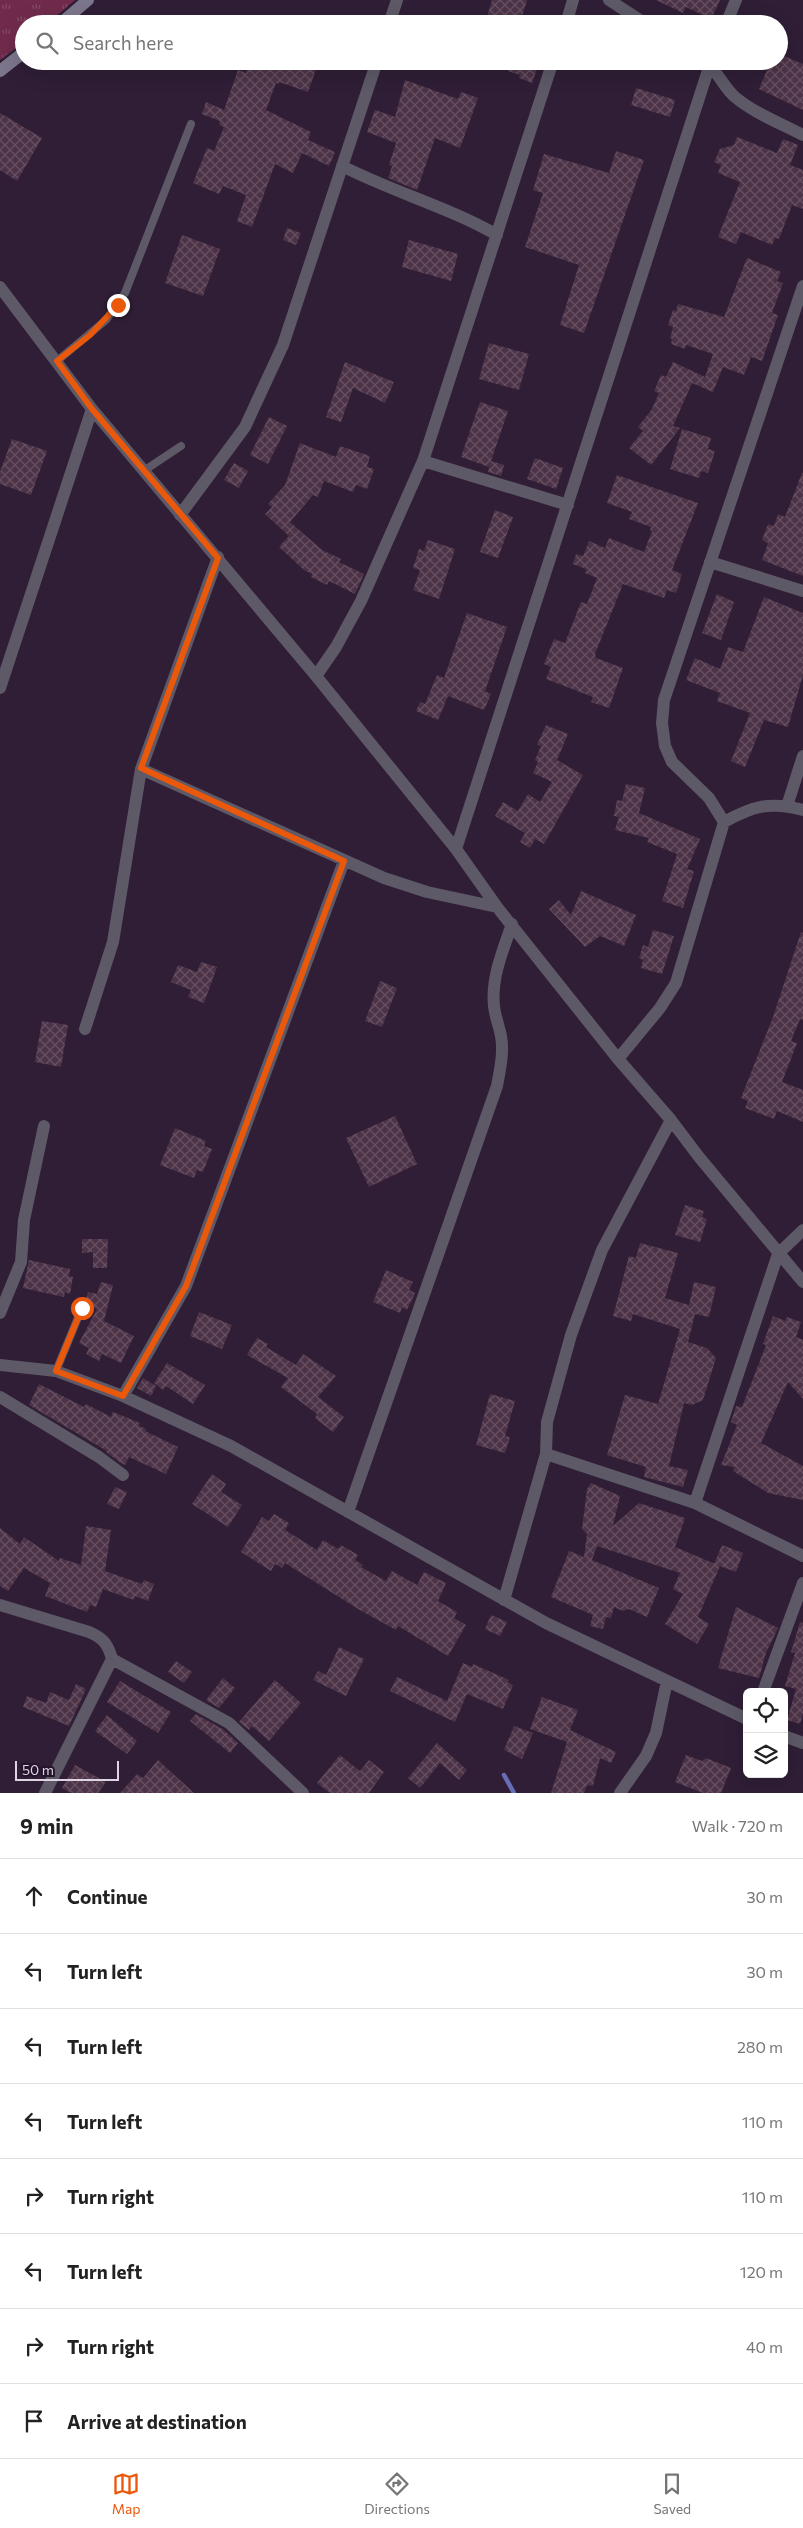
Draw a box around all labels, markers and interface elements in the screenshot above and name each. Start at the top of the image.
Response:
search box [15,15,788,70]
icon: search [33,29,61,57]
text: Search here [73,31,173,54]
route end [107,294,130,317]
route start [71,1297,94,1320]
map controls [743,1688,788,1778]
button: locate [743,1688,788,1733]
button: layers [743,1733,788,1778]
scale bar [15,1758,119,1781]
text: 50 m [22,1761,54,1778]
text: 9 min [20,1813,73,1838]
text: Walk · 720 m [692,1816,783,1835]
icon: ahead [20,1882,48,1910]
text: Continue [67,1885,147,1908]
text: 30 m [746,1887,783,1906]
icon: left [20,1957,48,1985]
text: Turn left [67,1960,142,1983]
text: 30 m [746,1962,783,1981]
icon: left [20,2032,48,2060]
text: Turn left [67,2035,142,2058]
text: 280 m [737,2037,783,2056]
icon: left [20,2107,48,2135]
text: Turn left [67,2110,142,2133]
text: 110 m [742,2112,783,2131]
icon: right [20,2182,48,2210]
text: Turn right [67,2185,154,2208]
text: 110 m [742,2187,783,2206]
icon: left [20,2257,48,2285]
text: Turn left [67,2260,142,2283]
text: 120 m [740,2262,783,2281]
icon: right [20,2332,48,2360]
text: Turn right [67,2335,154,2358]
text: 40 m [746,2337,783,2356]
icon: arrive [20,2407,48,2435]
text: Arrive at destination [67,2410,247,2433]
tab: Map [112,2470,141,2517]
tab: Directions [364,2470,430,2517]
tab: Saved [653,2470,691,2517]

